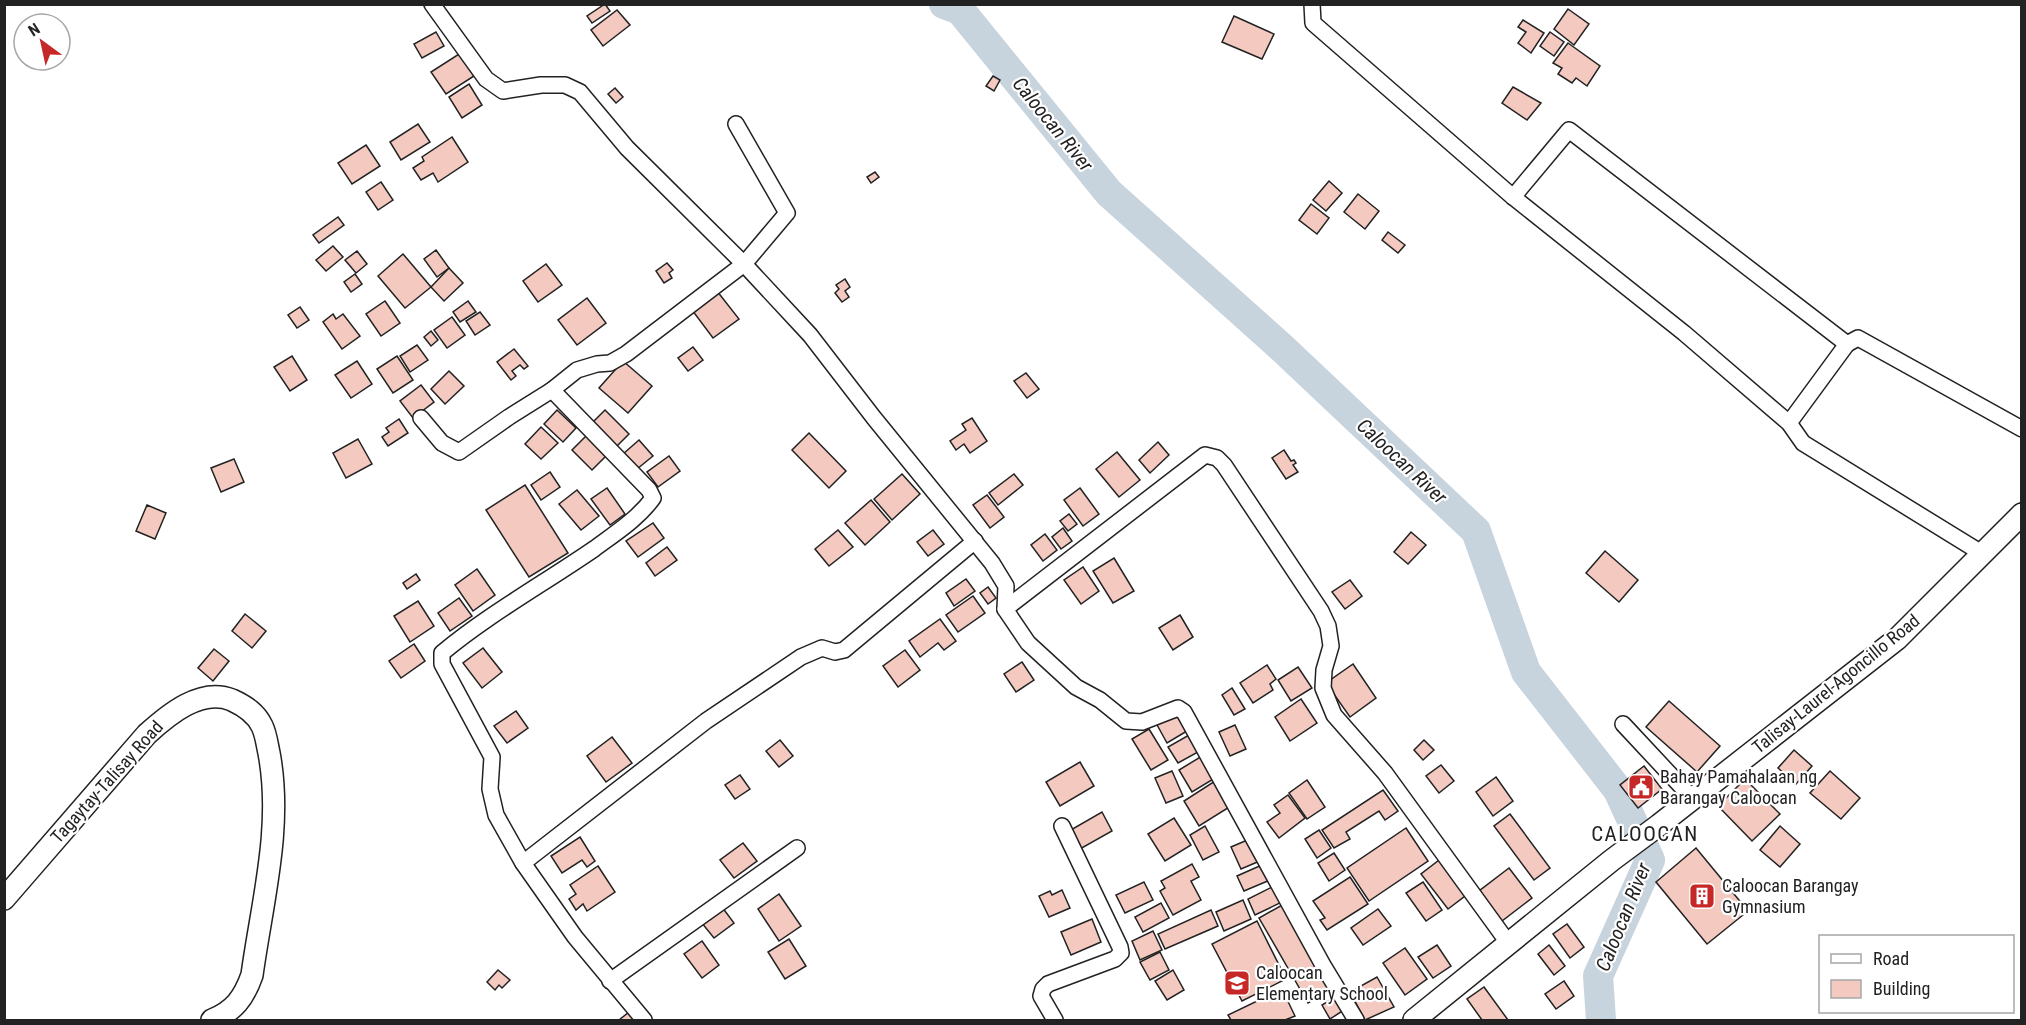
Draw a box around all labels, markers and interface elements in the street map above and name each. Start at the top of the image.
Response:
north arrow [12,12,72,72]
text: N [25,19,43,40]
water label: Caloocan River [1008,72,1099,177]
water label: Caloocan River [1352,413,1453,510]
street label: Talisay-Laurel-Agoncillo Road [1748,610,1924,758]
street label: Tagaytay-Talisay Road [46,716,167,847]
place label: Bahay Pamahalaan ng Barangay Caloocan [1660,766,1817,808]
public building icon: Bahay Pamahalaan ng Barangay Caloocan [1626,772,1656,802]
district label: CALOOCAN [1591,822,1699,846]
water label: Caloocan River [1590,858,1656,975]
place label: Caloocan Barangay Gymnasium [1722,875,1859,917]
building icon: Caloocan Barangay Gymnasium [1687,881,1717,911]
legend [1819,935,2014,1013]
text: Road [1873,948,1909,969]
place label: Caloocan Elementary School [1256,962,1388,1004]
school or university icon: Caloocan Elementary School [1222,968,1252,998]
text: Building [1873,978,1930,999]

